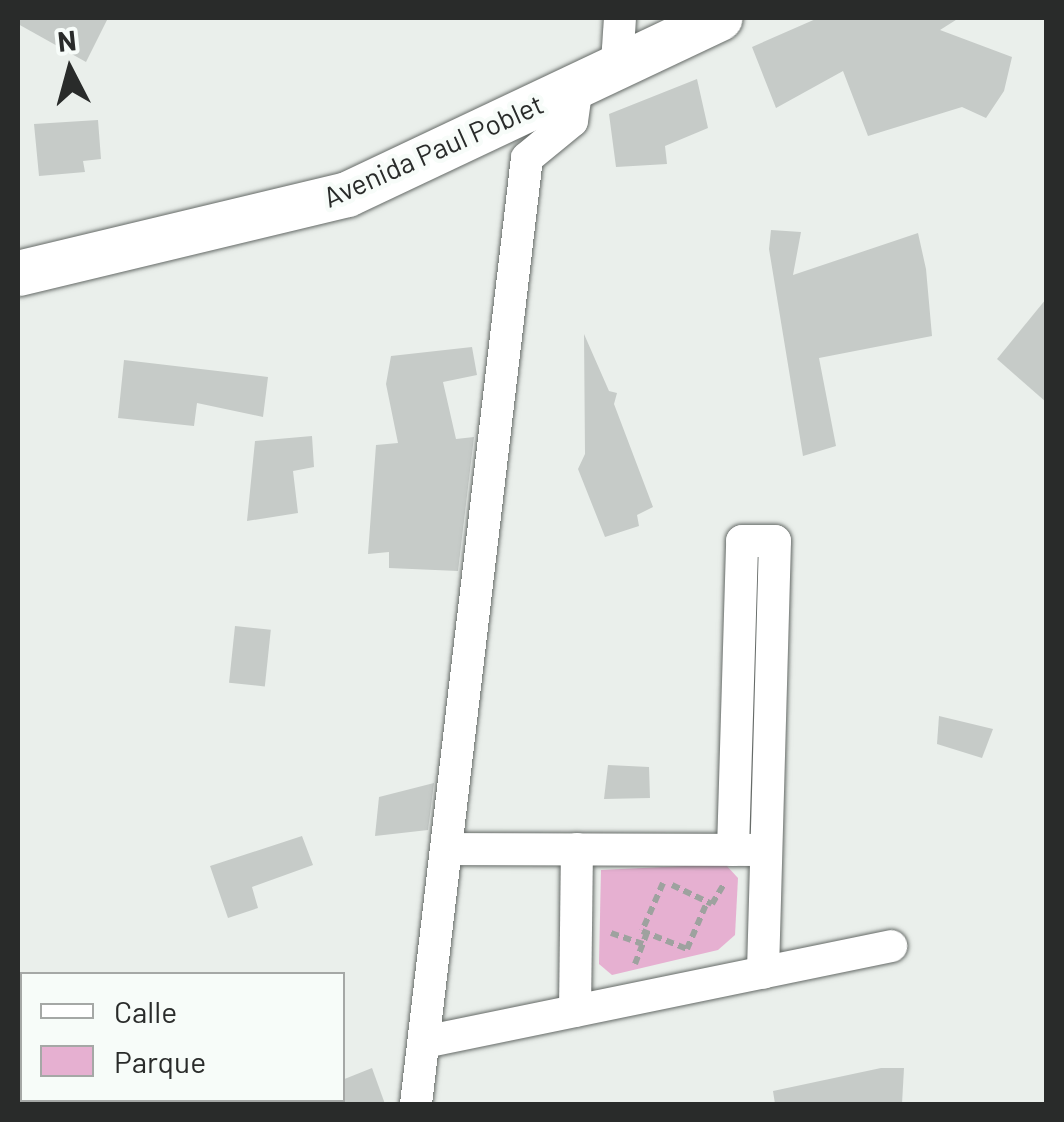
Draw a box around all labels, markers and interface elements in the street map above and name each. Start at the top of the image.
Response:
north arrow [20,20,120,120]
text: N [56,22,78,58]
street label: Avenida Paul Poblet [318,86,548,214]
legend [20,972,345,1102]
text: Calle [114,993,177,1029]
text: Parque [114,1043,206,1079]

